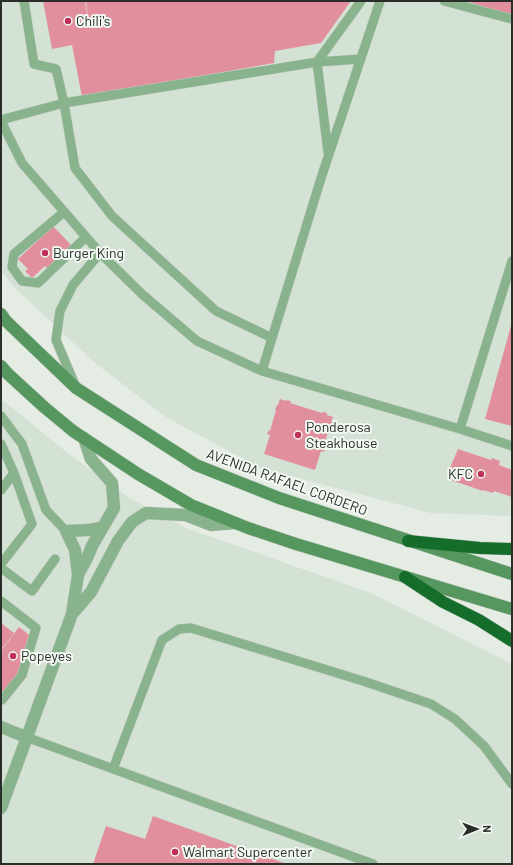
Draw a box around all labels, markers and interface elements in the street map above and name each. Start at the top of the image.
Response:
place label: Chili's [76,12,111,29]
marker: Chili's [63,16,73,26]
place label: Burger King [53,244,124,261]
marker: Burger King [40,248,50,258]
place label: Ponderosa Steakhouse [306,418,377,451]
marker: Ponderosa Steakhouse [293,430,303,440]
street label: AVENIDA RAFAEL CORDERO [204,445,370,519]
place label: KFC [448,465,473,482]
marker: KFC [476,469,486,479]
place label: Popeyes [21,647,72,664]
marker: Popeyes [8,651,18,661]
north arrow [457,809,497,849]
text: N [481,825,494,833]
place label: Walmart Supercenter [183,843,312,860]
marker: Walmart Supercenter [170,847,180,857]

